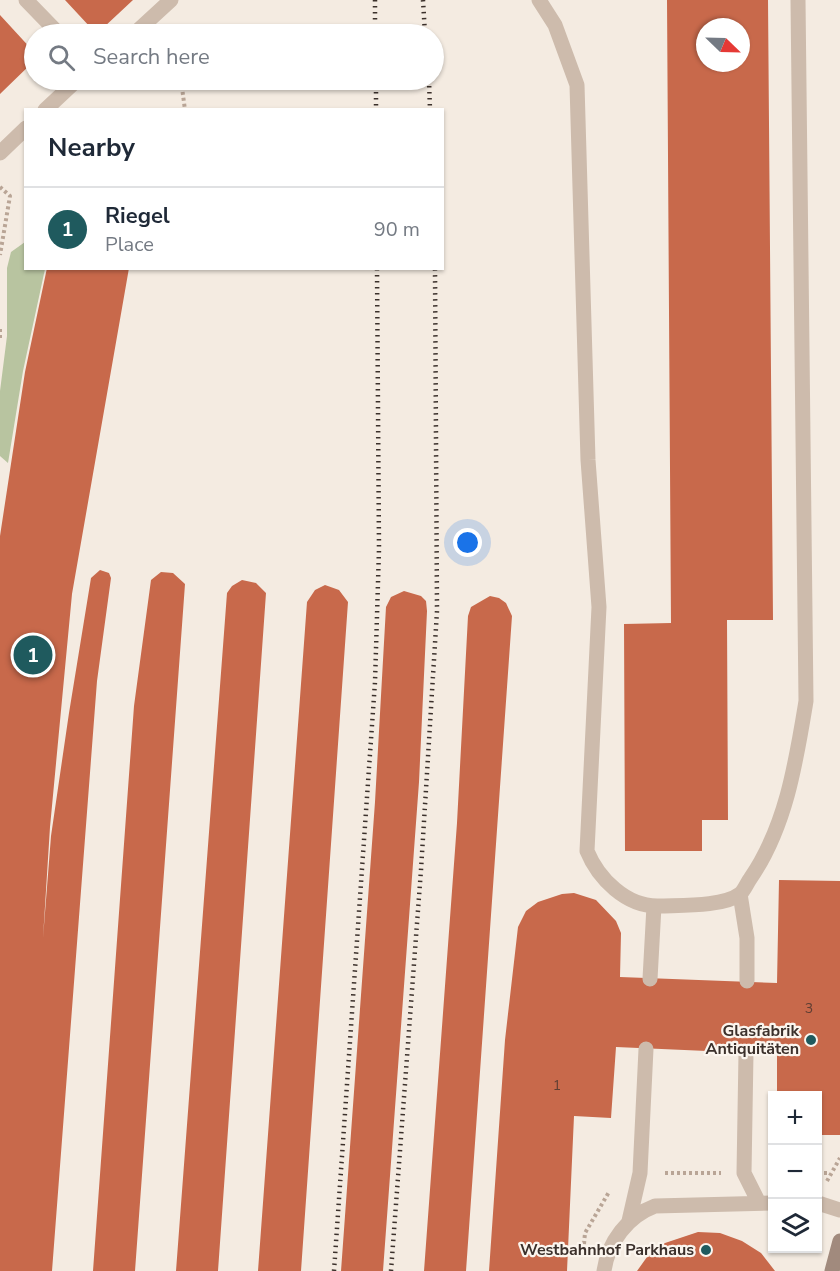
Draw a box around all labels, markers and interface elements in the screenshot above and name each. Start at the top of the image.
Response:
north arrow [696,18,750,72]
search box [24,24,444,90]
icon: search [45,41,78,74]
text: Search here [93,42,210,72]
text: Nearby [48,130,135,165]
text: Riegel [105,201,170,231]
text: 1 [62,216,74,243]
text: 90 m [374,216,420,243]
text: Place [105,231,154,258]
your location [453,528,482,557]
pin: 1 [14,632,52,678]
house number: 3 [805,999,813,1018]
place label: Glasfabrik Antiquitäten [706,1020,799,1060]
marker: Glasfabrik Antiquitäten [804,1033,818,1047]
house number: 1 [553,1076,561,1095]
map controls [768,1091,822,1253]
button: + [768,1091,822,1145]
button: − [768,1145,822,1199]
button: layers [768,1199,822,1253]
place label: Westbahnhof Parkhaus [520,1239,694,1261]
marker: Westbahnhof Parkhaus [699,1243,713,1257]

